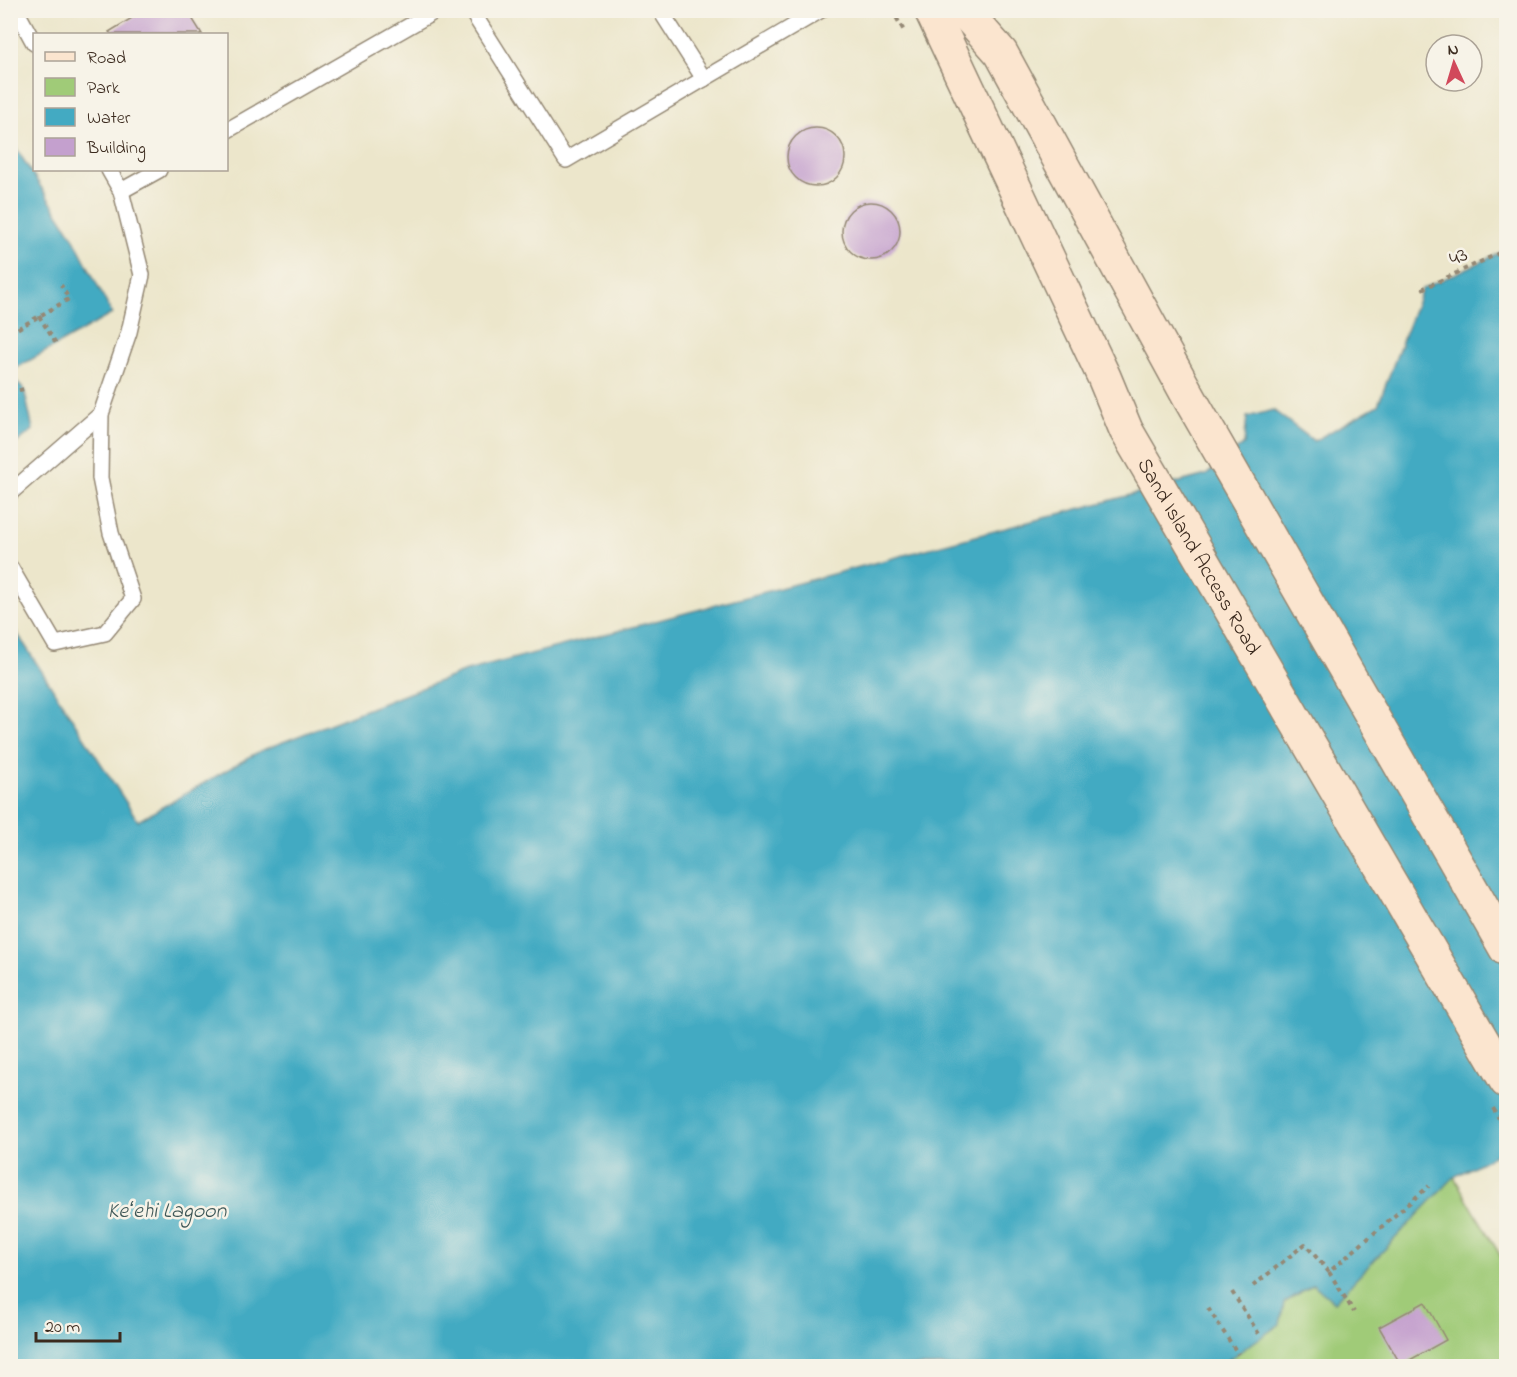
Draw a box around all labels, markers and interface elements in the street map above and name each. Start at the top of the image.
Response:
legend [33,33,228,171]
north arrow [1424,33,1484,93]
text: N [1447,38,1460,62]
text: Road [87,46,126,72]
text: Park [87,76,120,102]
text: Water [87,106,131,132]
text: Building [86,136,146,163]
street label: 43 [1445,241,1473,275]
street label: Sand Island Access Road [1129,453,1267,661]
water label: Keʻehi Lagoon [108,1196,228,1228]
scale bar [36,1305,120,1343]
text: 20 m [45,1315,80,1341]

